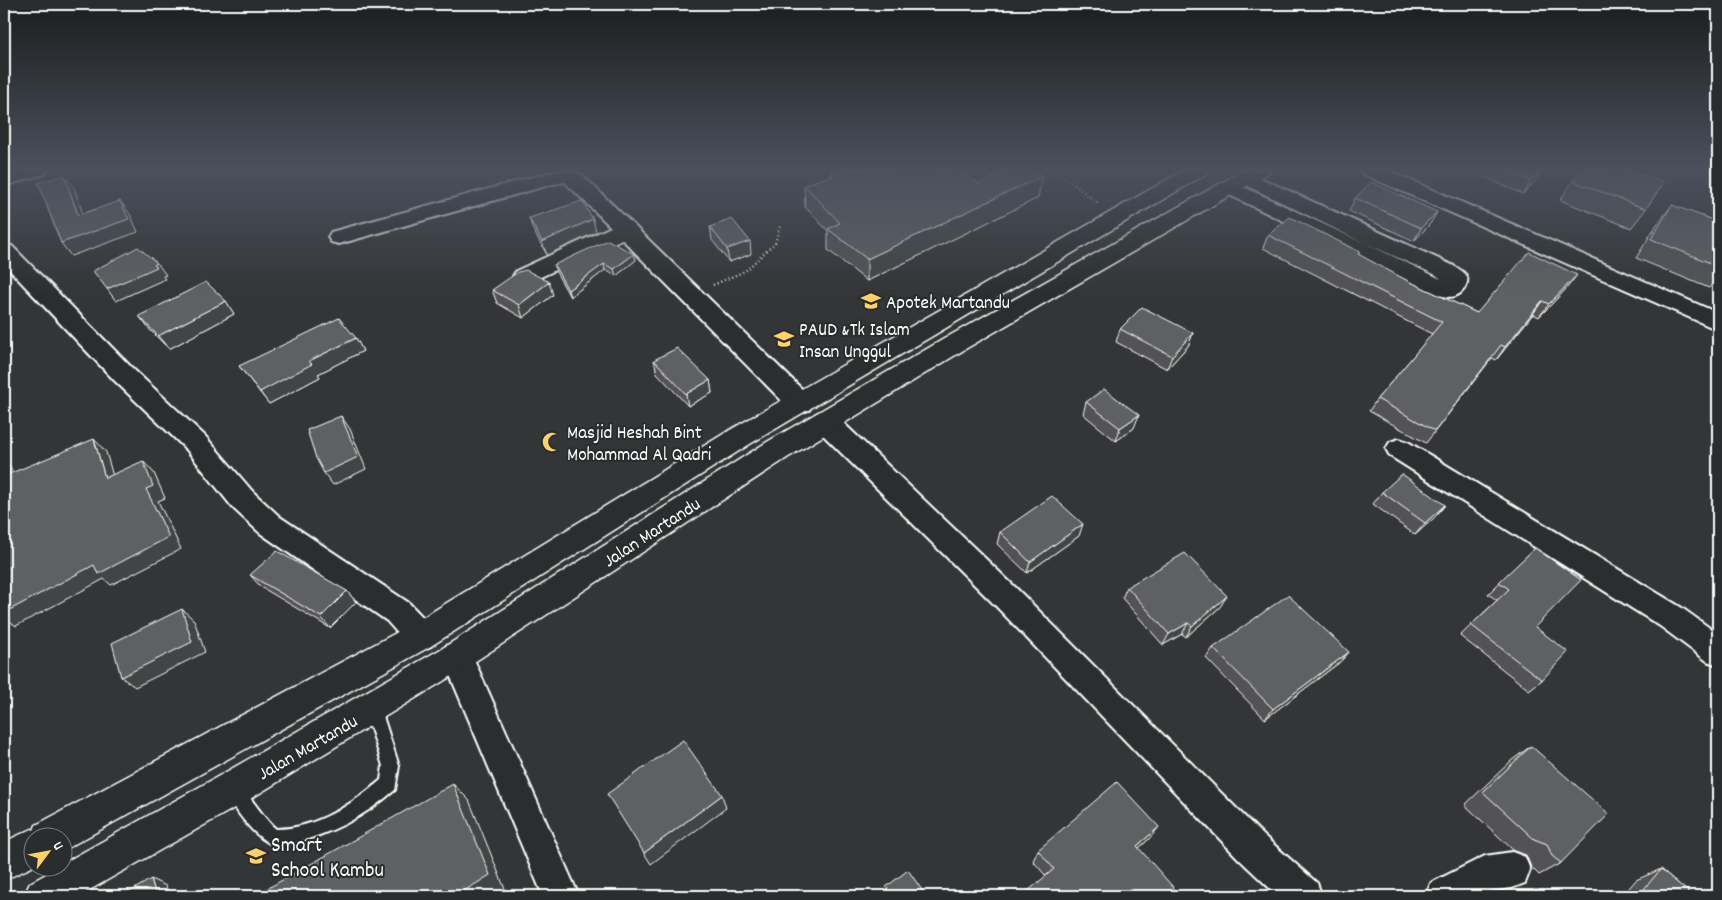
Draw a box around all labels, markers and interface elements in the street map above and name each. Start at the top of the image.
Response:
school or university icon: Apotek Martandu [860,290,882,312]
place label: Apotek Martandu [886,291,1010,318]
place label: PAUD &Tk Islam Insan Unggul [799,318,910,367]
school or university icon: PAUD &Tk Islam Insan Unggul [773,328,795,350]
place label: Masjid Heshah Bint Mohammad Al Qadri [567,421,712,470]
mosque icon: Masjid Heshah Bint Mohammad Al Qadri [541,431,563,453]
street label: Jalan Martandu [599,492,707,576]
street label: Jalan Martandu [254,710,364,789]
north arrow [22,828,72,878]
place label: Smart School Kambu [271,831,384,887]
text: U [47,838,68,855]
school or university icon: Smart School Kambu [245,845,267,867]

